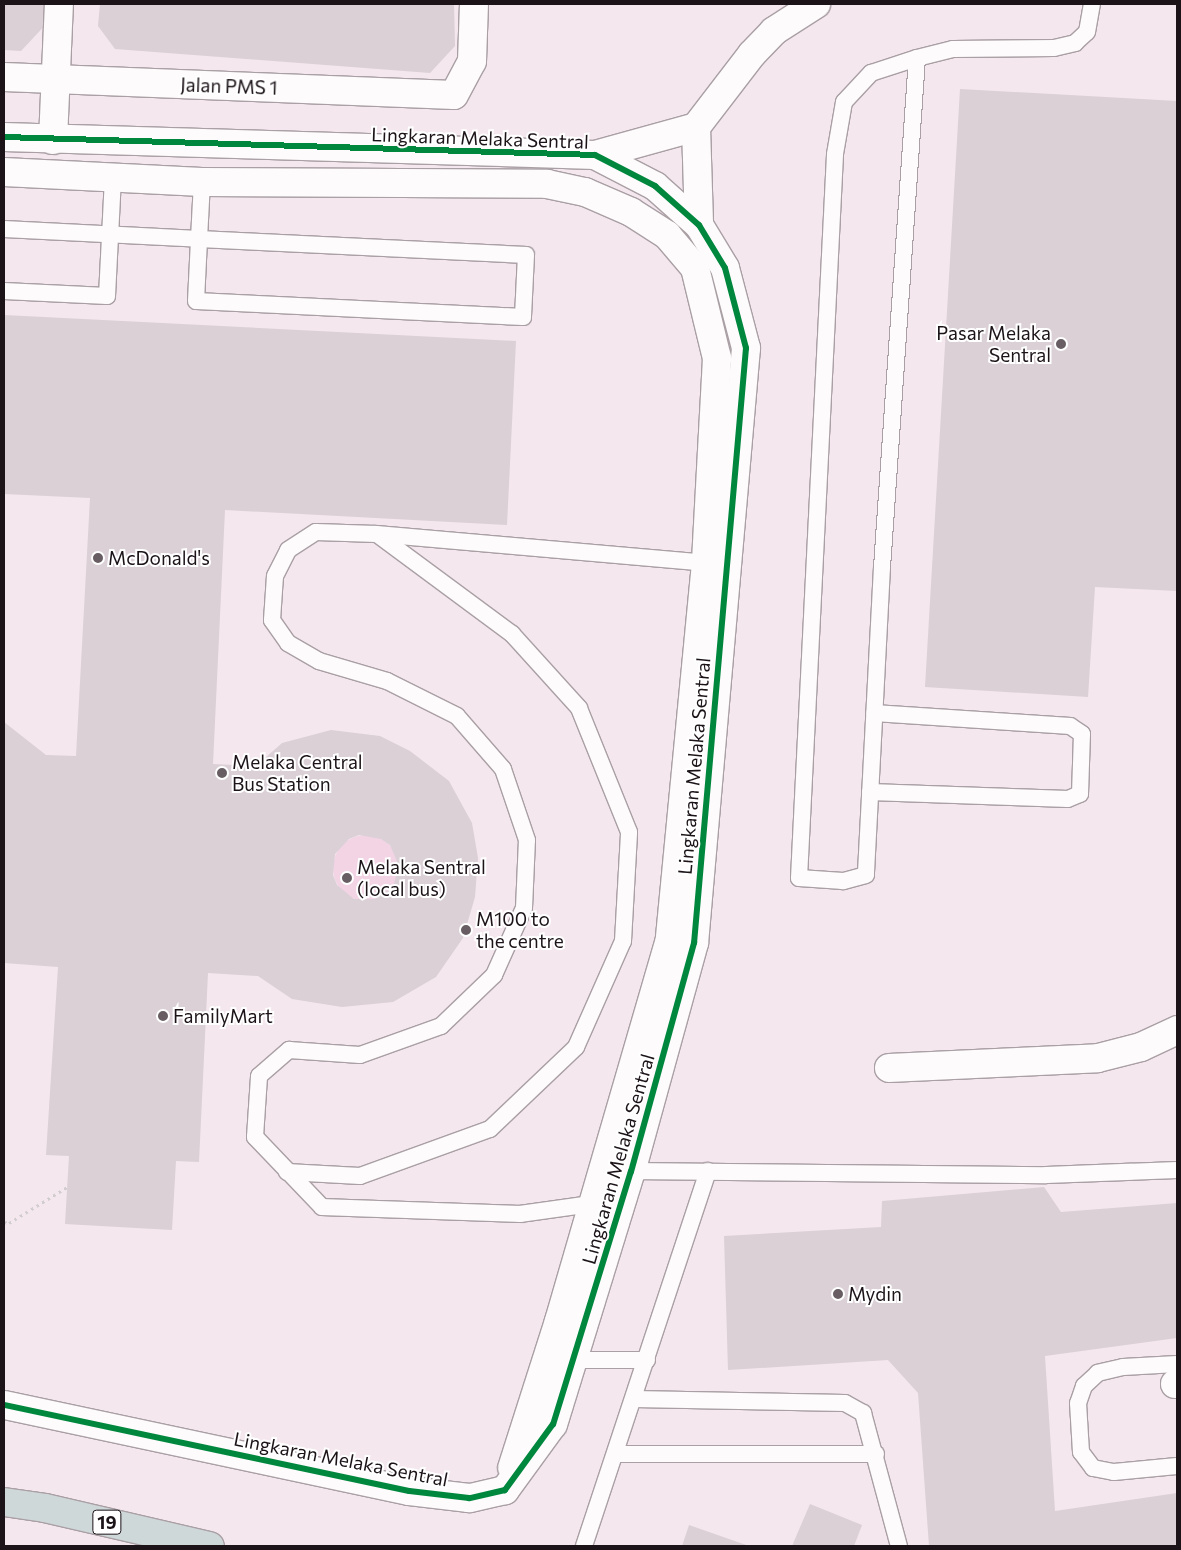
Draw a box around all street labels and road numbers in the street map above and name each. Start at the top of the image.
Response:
street label: Jalan PMS 1 [180,73,278,99]
street label: Lingkaran Melaka Sentral [371,123,589,153]
street label: Lingkaran Melaka Sentral [673,656,715,876]
street label: Lingkaran Melaka Sentral [577,1051,659,1267]
street label: Lingkaran Melaka Sentral [232,1427,450,1491]
road number: 19 [92,1506,122,1538]

